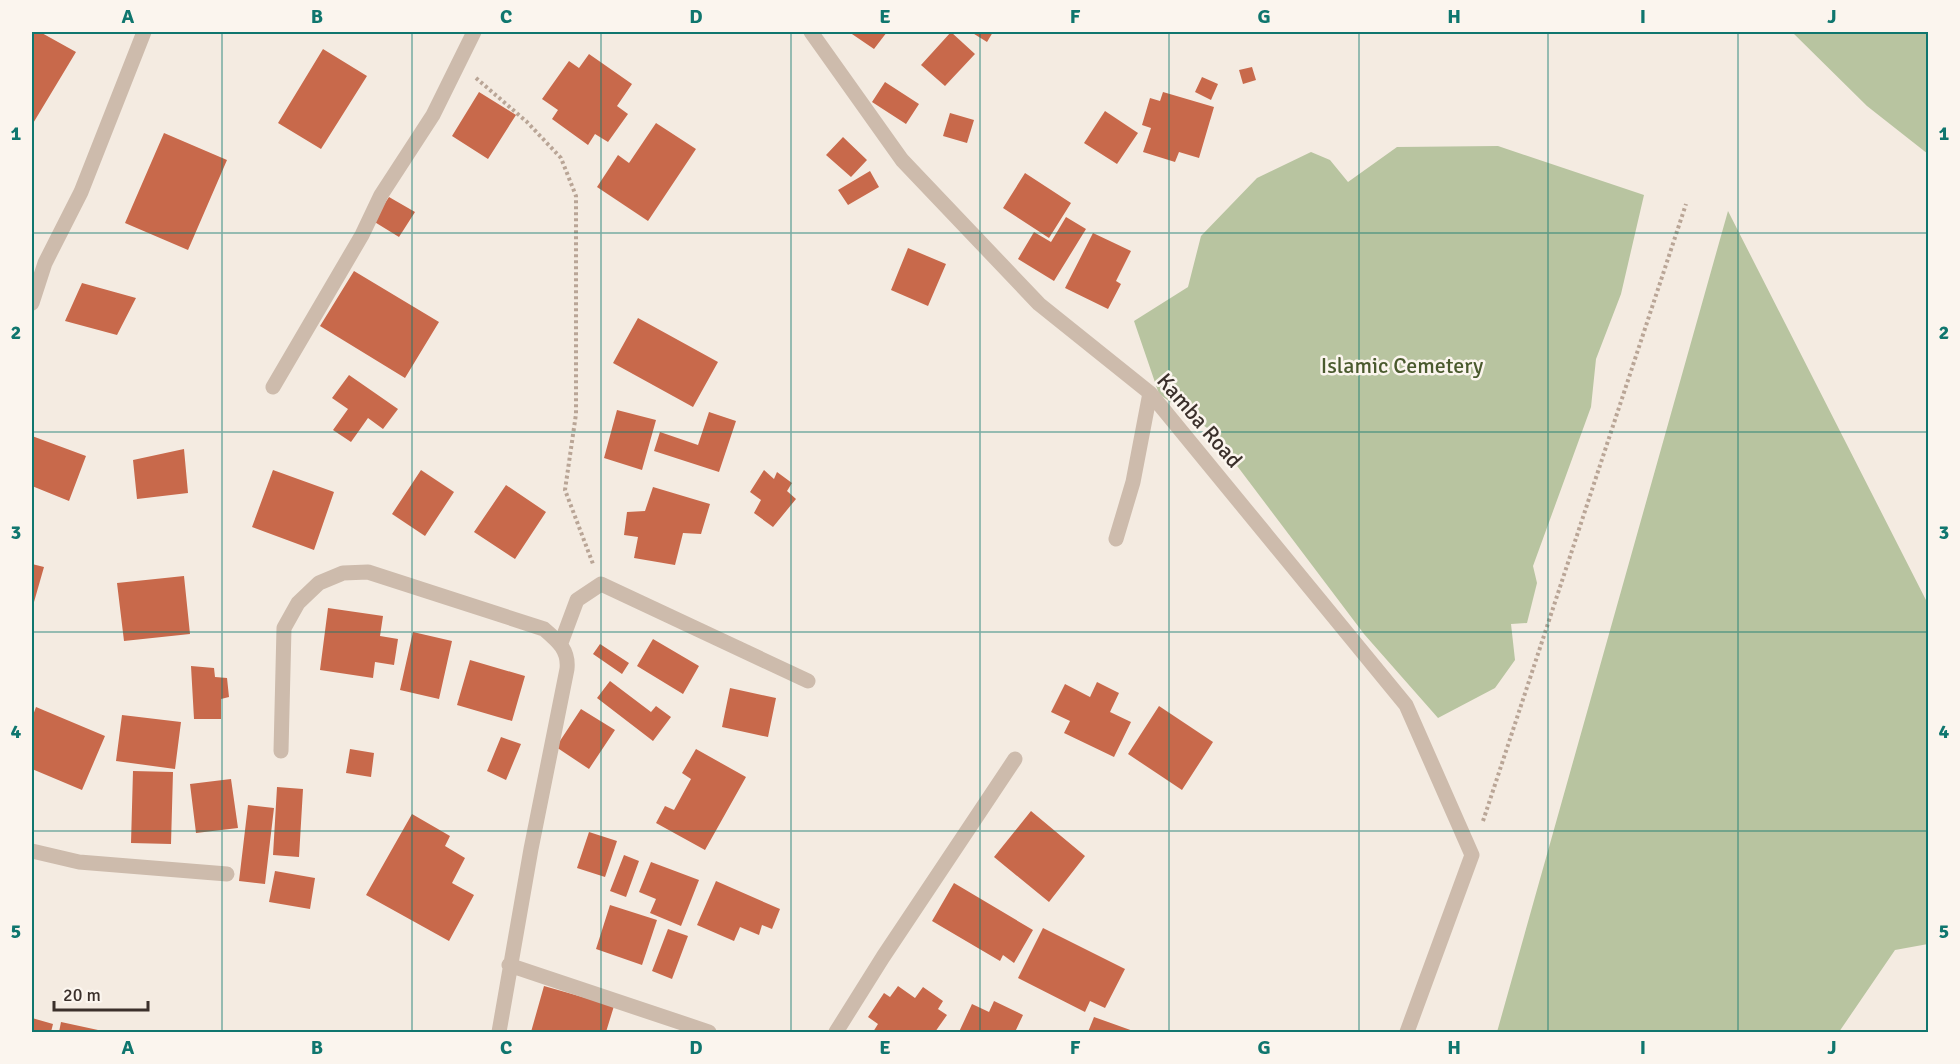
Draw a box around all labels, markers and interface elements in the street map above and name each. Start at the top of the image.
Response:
text: A [122,4,135,29]
text: B [311,4,323,29]
text: C [500,4,512,29]
text: D [689,4,703,29]
text: E [879,4,891,29]
text: F [1070,4,1081,29]
text: G [1257,4,1271,29]
text: H [1447,4,1461,29]
text: I [1640,4,1646,29]
text: J [1827,4,1837,29]
text: 1 [11,121,22,146]
text: 1 [1939,121,1950,146]
text: 2 [11,320,21,345]
text: 2 [1939,320,1949,345]
park label: Islamic Cemetery [1321,352,1484,379]
street label: Kamba Road [1151,368,1248,473]
text: 3 [11,520,21,545]
text: 3 [1939,520,1949,545]
text: 4 [11,719,22,744]
text: 4 [1939,719,1950,744]
text: 5 [11,919,21,944]
text: 5 [1939,919,1949,944]
scale bar [54,974,148,1012]
text: 20 m [63,984,101,1006]
text: A [122,1035,135,1060]
text: B [311,1035,323,1060]
text: C [500,1035,512,1060]
text: D [689,1035,703,1060]
text: E [879,1035,891,1060]
text: F [1070,1035,1081,1060]
text: G [1257,1035,1271,1060]
text: H [1447,1035,1461,1060]
text: I [1640,1035,1646,1060]
text: J [1827,1035,1837,1060]

